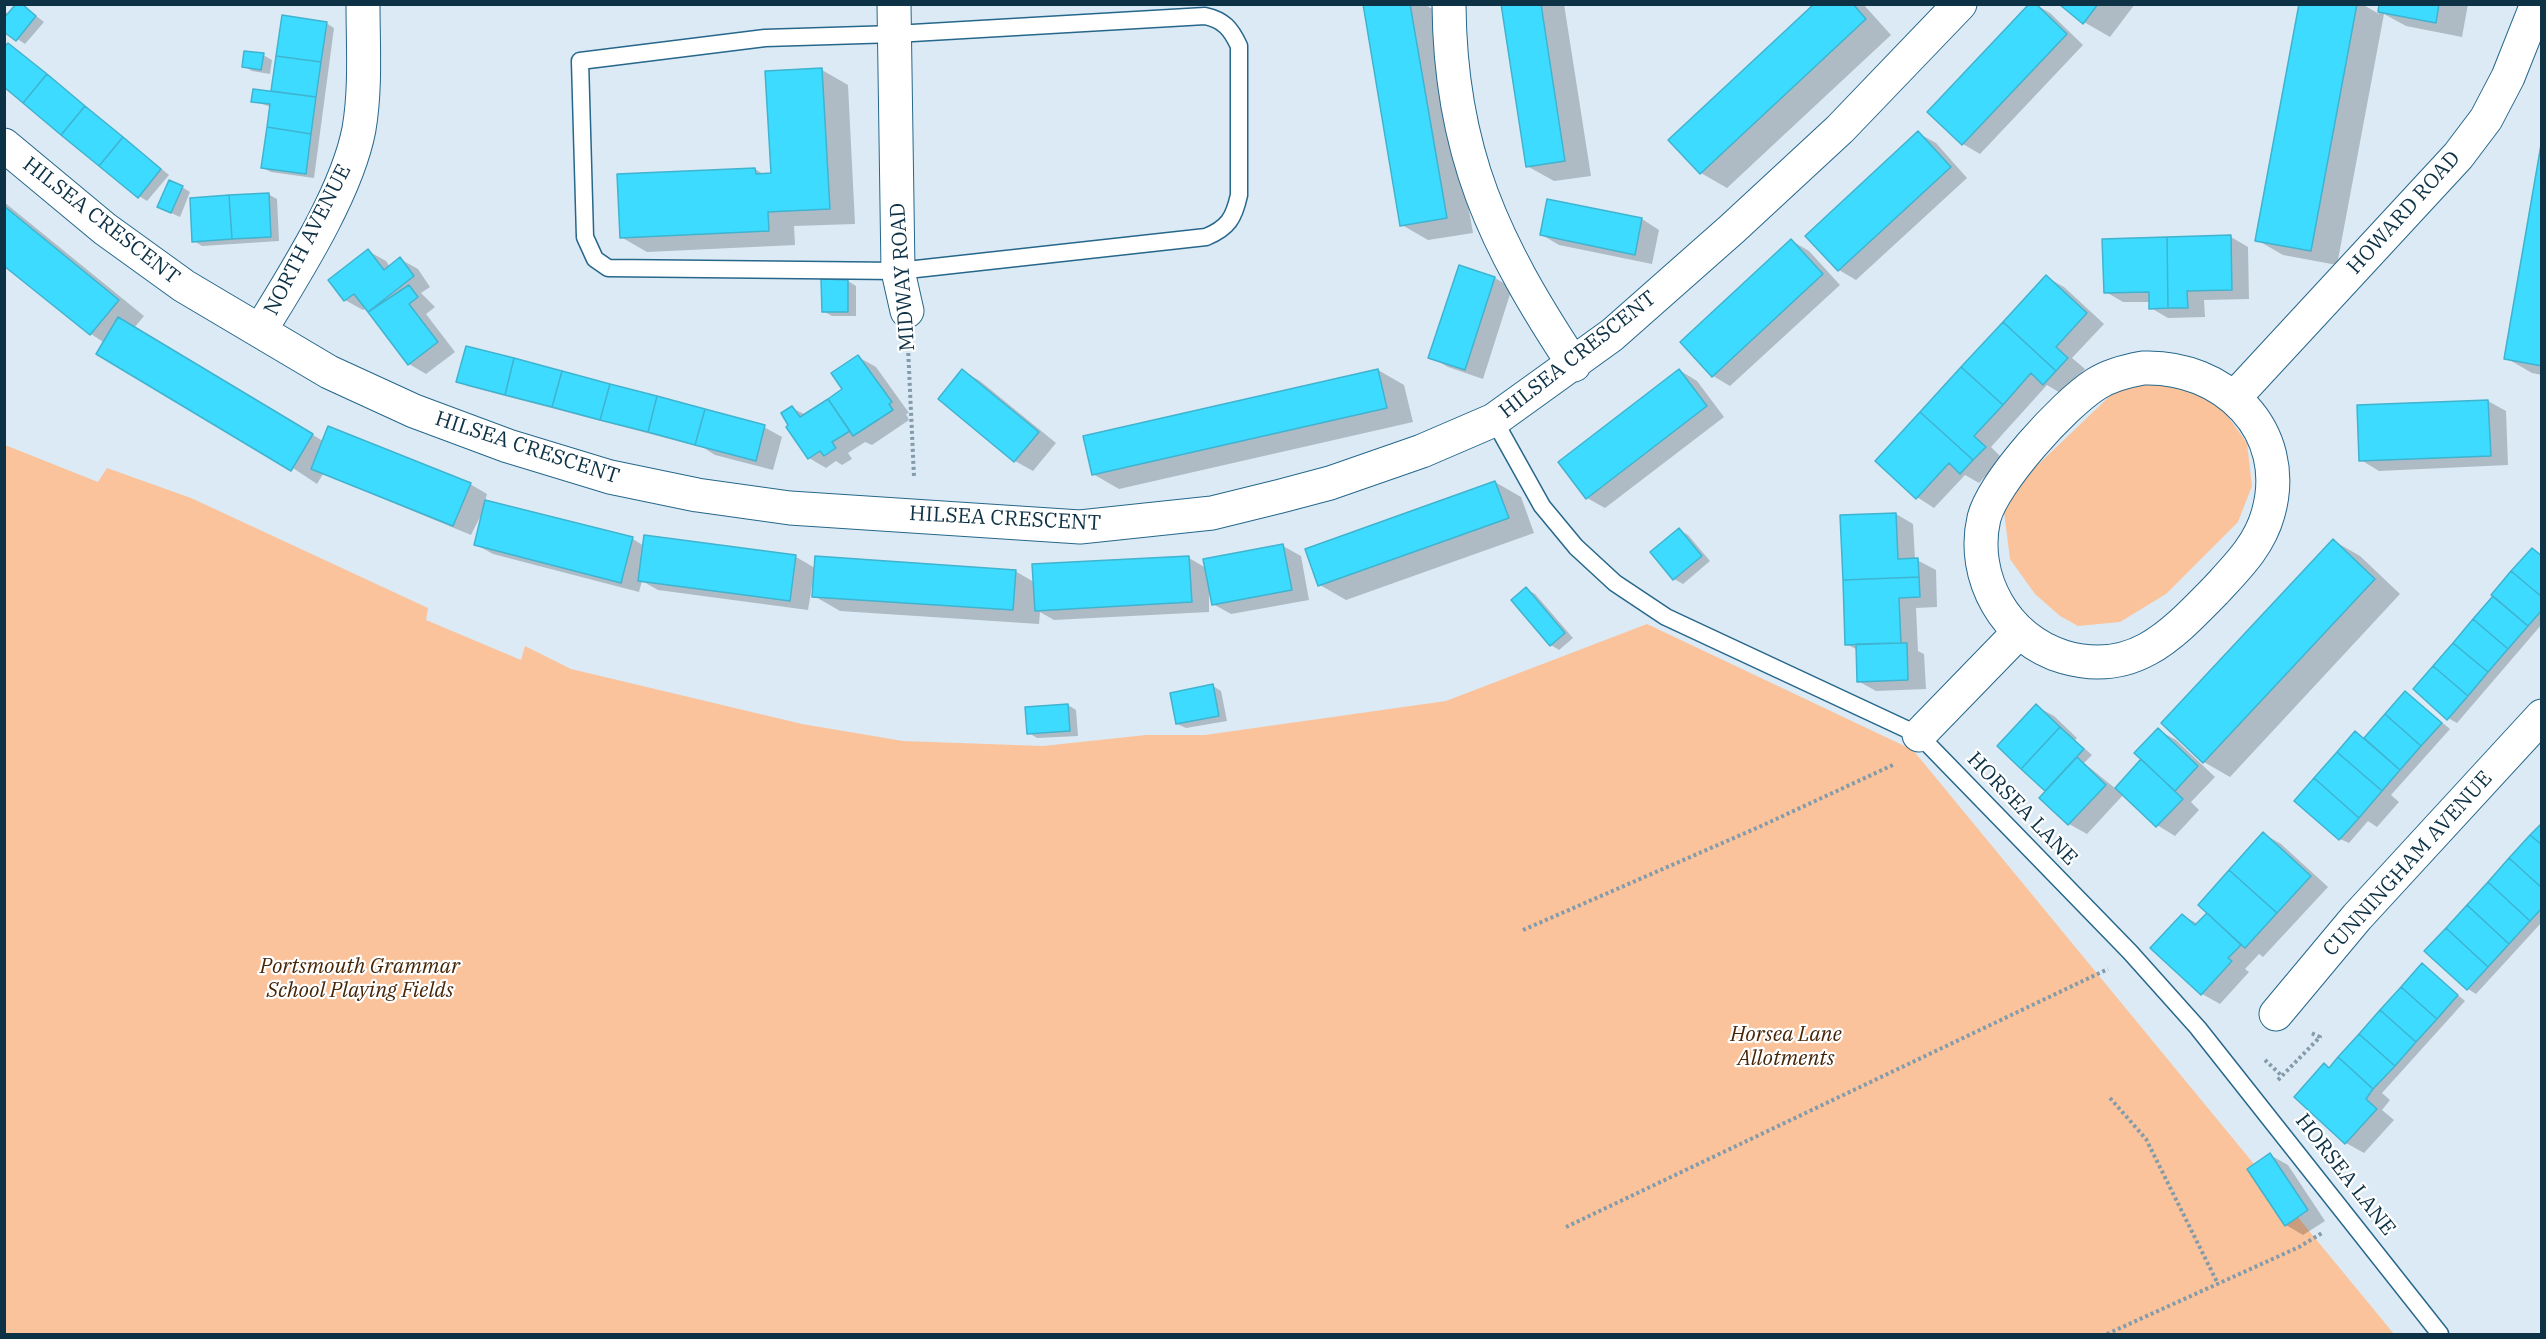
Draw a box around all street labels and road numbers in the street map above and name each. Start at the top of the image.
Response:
street label: HOWARD ROAD [2342,146,2466,280]
street label: HILSEA CRESCENT [18,152,184,290]
street label: NORTH AVENUE [259,160,357,320]
street label: MIDWAY ROAD [885,202,921,352]
street label: HILSEA CRESCENT [1495,286,1661,424]
street label: HILSEA CRESCENT [432,406,622,490]
street label: HILSEA CRESCENT [908,501,1102,537]
street label: HORSEA LANE [1962,747,2082,871]
street label: CUNNINGHAM AVENUE [2318,766,2498,962]
street label: HORSEA LANE [2290,1109,2400,1241]

